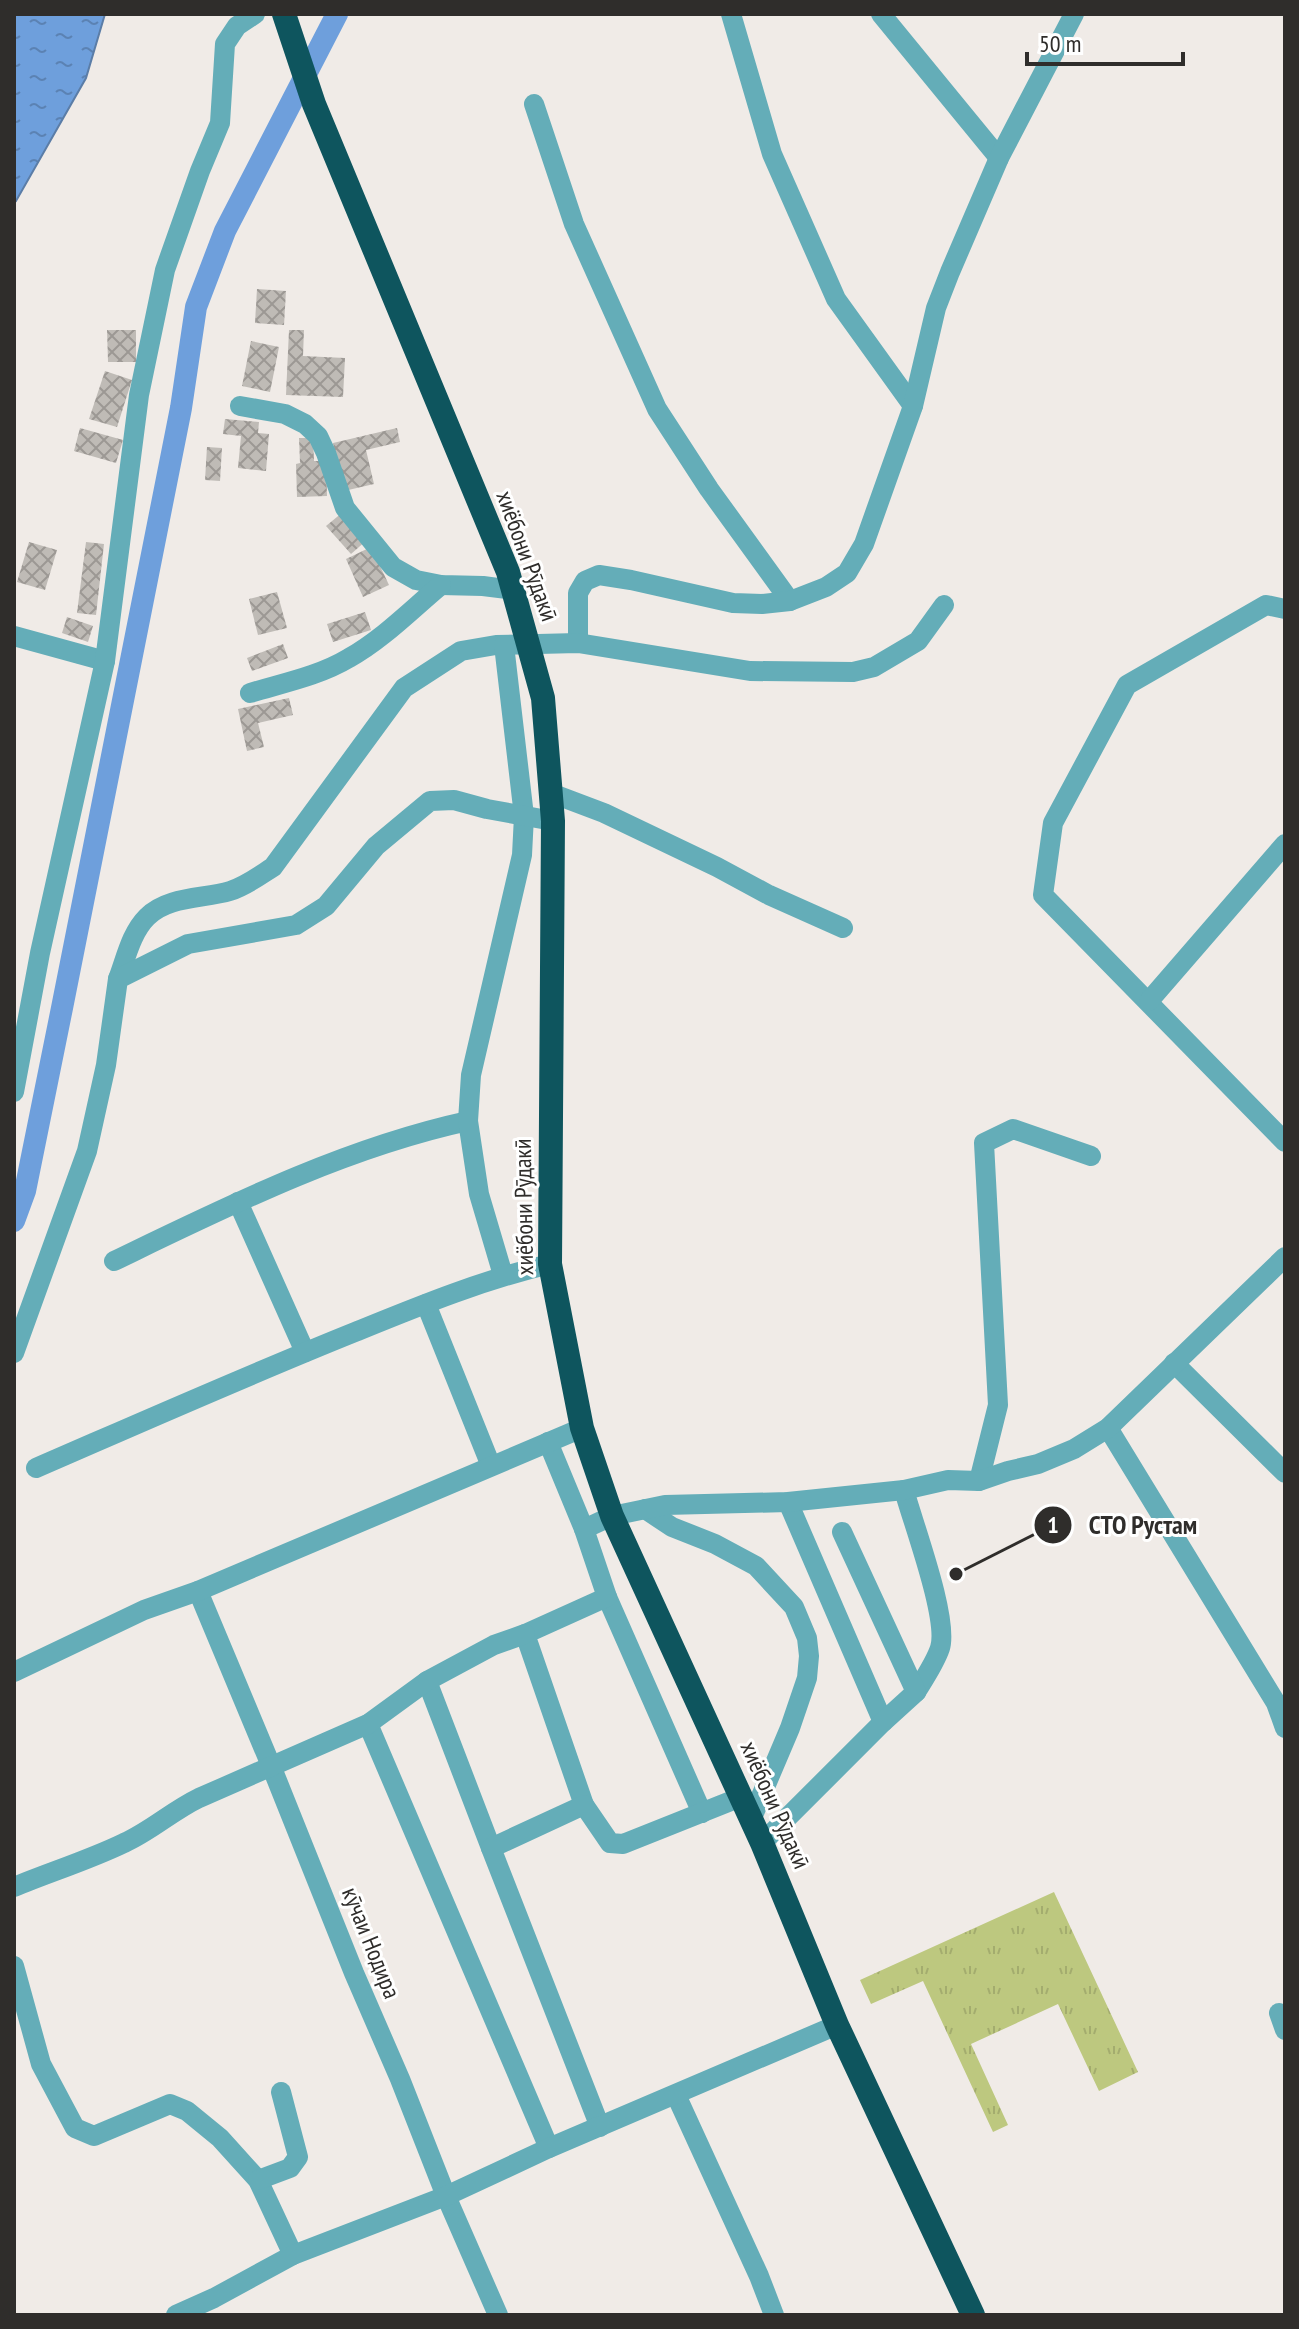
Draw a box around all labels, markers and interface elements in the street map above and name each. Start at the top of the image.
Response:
scale bar [1027,16,1183,66]
text: 50 m [1039,28,1081,59]
street label: хиёбони Рӯдакӣ [490,486,565,625]
street label: хиёбони Рӯдакӣ [507,1138,540,1276]
callout: СТО Рустам [1033,1500,1214,1550]
text: СТО Рустам [1089,1508,1197,1541]
text: 1 [1047,1509,1059,1540]
street label: хиёбони Рӯдакӣ [734,1736,817,1874]
street label: кӯчаи Нодира [335,1883,408,2003]

